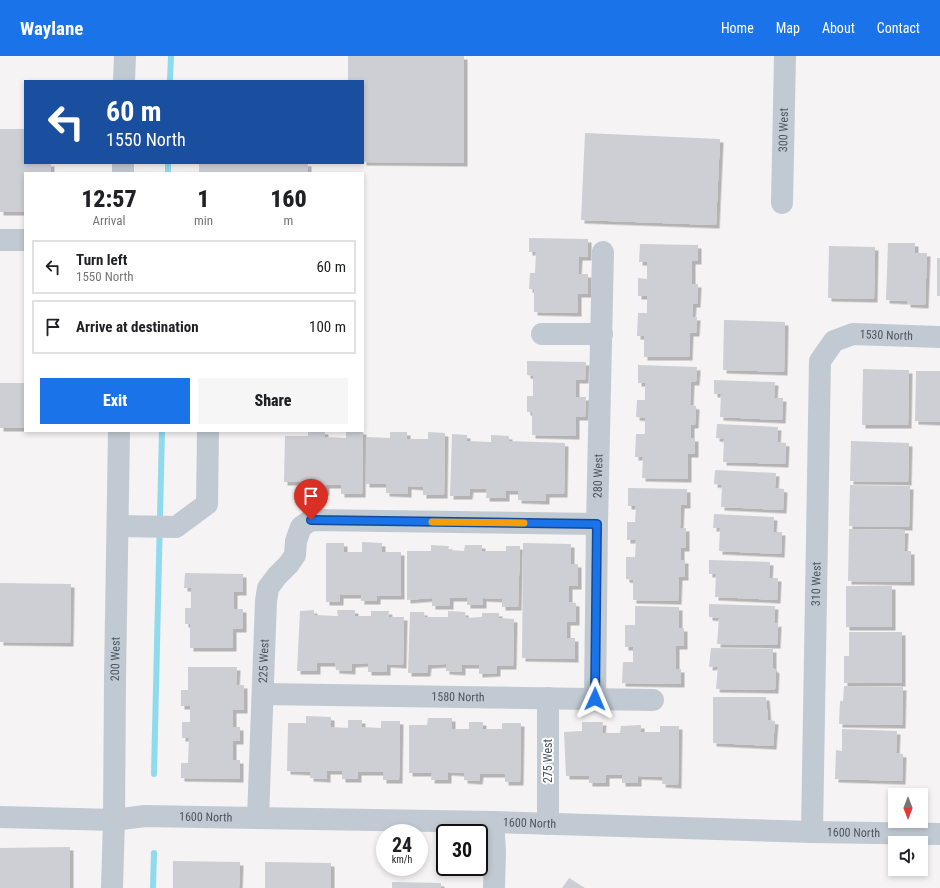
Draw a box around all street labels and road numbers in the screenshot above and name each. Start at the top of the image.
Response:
street label: 300 West [776,107,791,152]
street label: 1530 North [859,327,913,343]
street label: 280 West [591,453,606,498]
street label: 310 West [809,561,824,606]
street label: 200 West [108,636,123,681]
street label: 225 West [256,638,272,683]
street label: 1580 North [431,690,485,704]
street label: 275 West [541,738,555,783]
street label: 1600 North [179,810,233,825]
street label: 1600 North [503,815,557,831]
street label: 1600 North [827,825,880,840]

